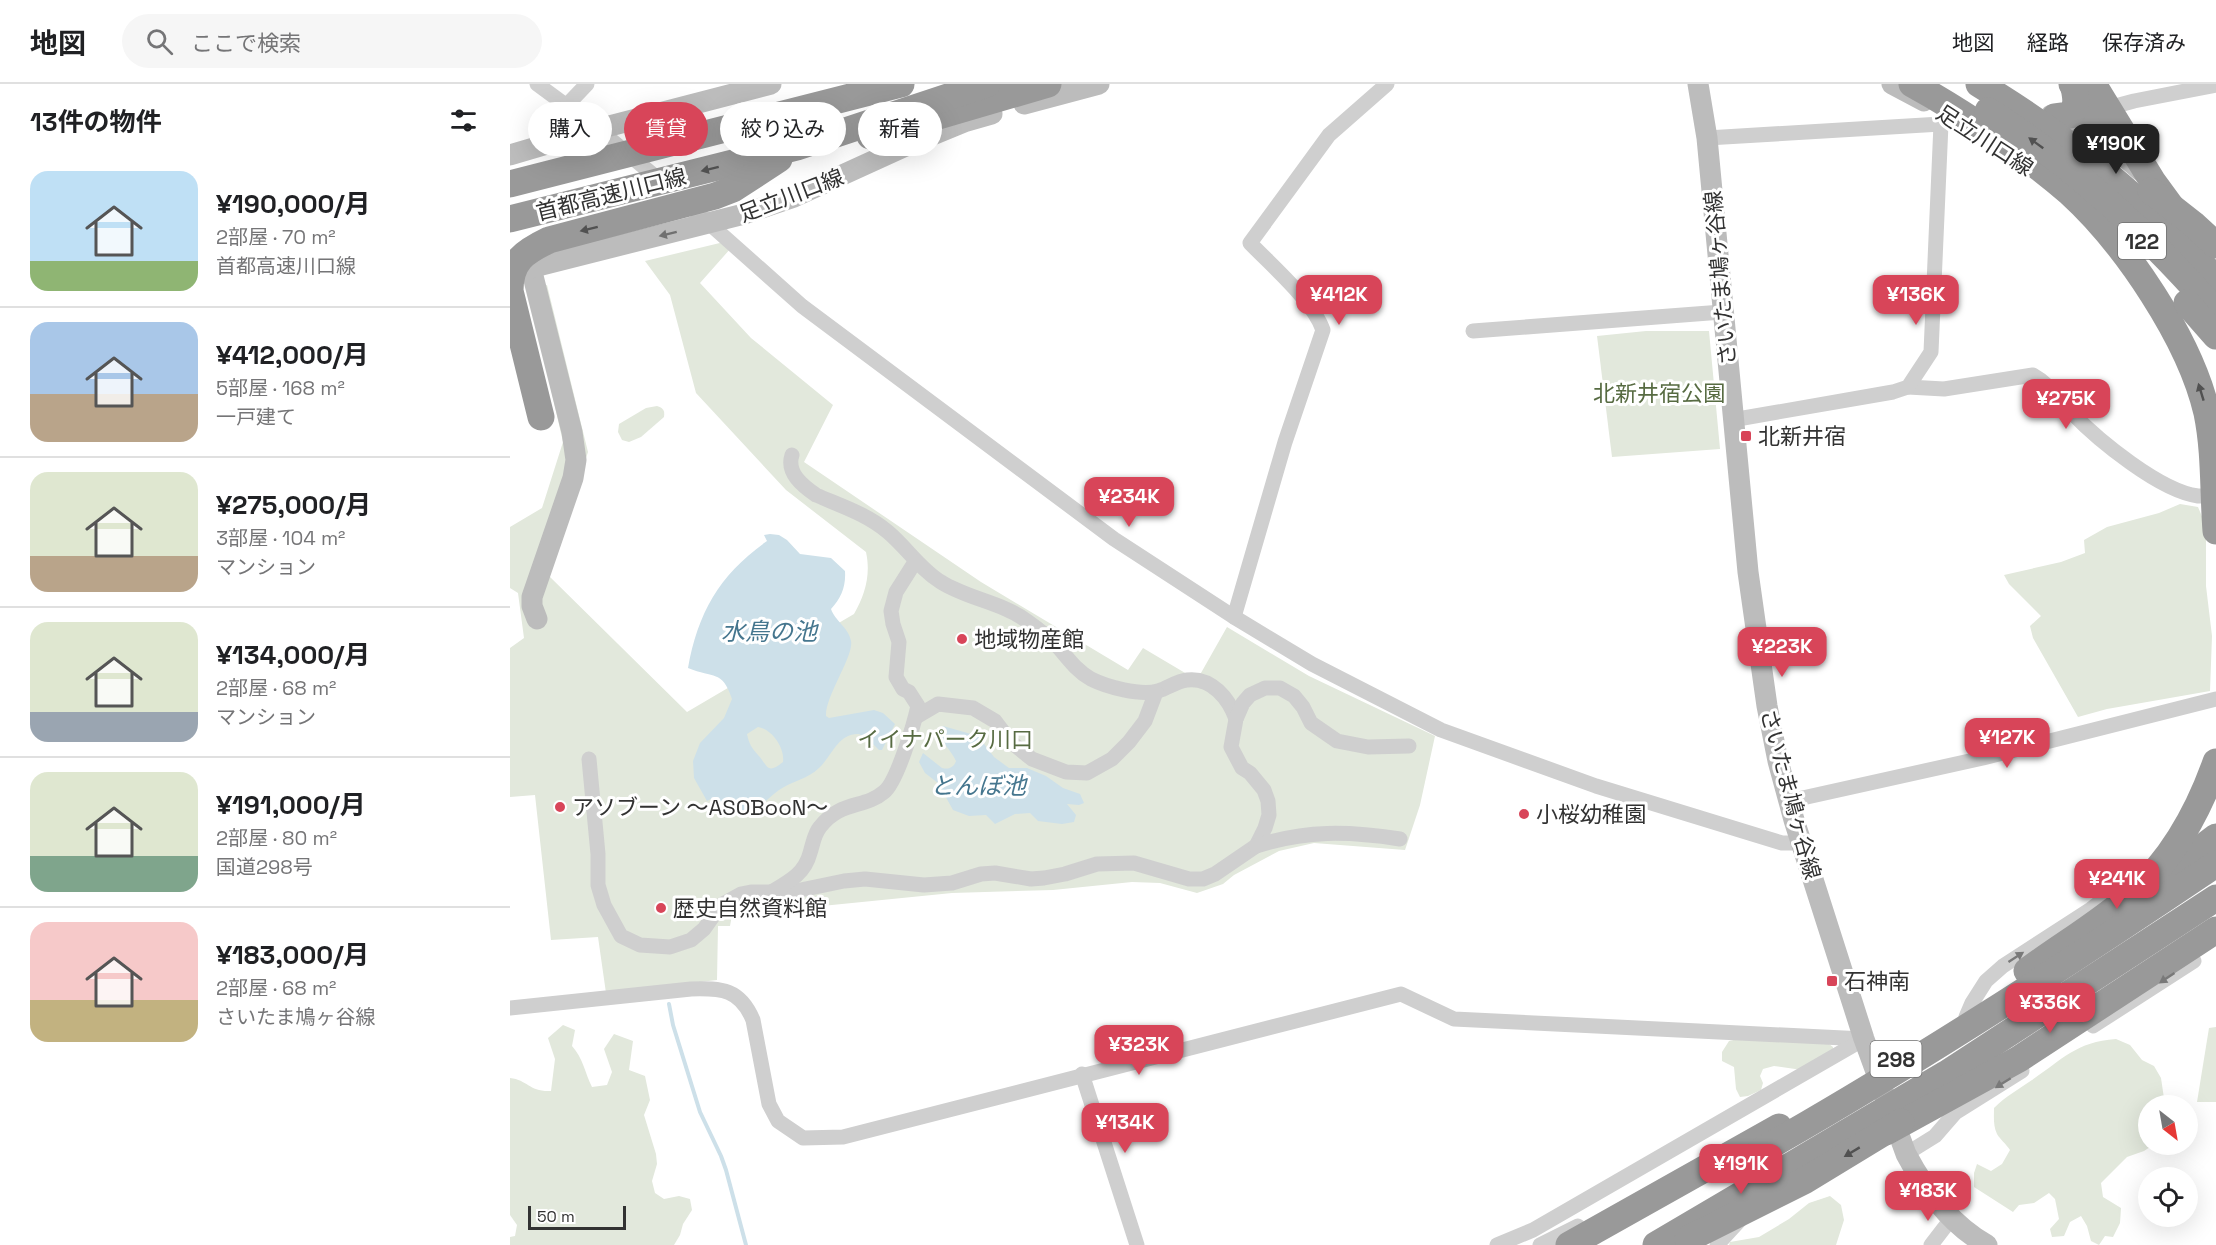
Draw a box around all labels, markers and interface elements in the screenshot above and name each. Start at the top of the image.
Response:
search box [122,14,542,68]
text: 地図 [30,25,86,61]
icon: search [143,25,176,58]
text: ここで検索 [191,29,301,57]
text: 地図 [1952,29,1994,56]
text: 経路 [2027,29,2069,56]
text: 保存済み [2102,29,2186,56]
street label: 足立川口線 [1931,98,2039,182]
chip: 購入 [528,102,612,156]
chip: 賃貸 [624,102,708,156]
chip: 絞り込み [720,102,846,156]
chip: 新着 [858,102,942,156]
icon: filters [447,104,480,137]
text: 13件の物件 [30,105,162,139]
pin: ¥190K [2074,124,2158,175]
text: ¥190K [2086,130,2146,156]
one-way arrow [2028,137,2044,149]
street label: 首都高速川口線 [533,162,689,226]
street label: 足立川口線 [735,162,847,228]
one-way arrow [701,164,719,174]
text: ¥190,000/月 [216,187,370,221]
street label: さいたま鳩ヶ谷線 [1698,189,1742,367]
icon: home [78,195,150,267]
road number: 122 [2118,223,2166,259]
text: 2部屋 · 70 m² [216,224,336,250]
one-way arrow [580,224,598,234]
one-way arrow [659,230,677,240]
text: 首都高速川口線 [216,253,356,279]
pin: ¥412K [1297,275,1381,326]
pin: ¥136K [1874,275,1958,326]
text: ¥412K [1310,281,1368,307]
text: ¥136K [1887,281,1945,307]
text: ¥412,000/月 [216,338,369,372]
icon: home [78,346,150,418]
text: 5部屋 · 168 m² [216,375,345,401]
park label: 北新井宿公園 [1593,379,1725,407]
pin: ¥275K [2024,379,2108,430]
one-way arrow [2196,383,2205,401]
text: ¥275K [2036,385,2096,411]
text: 一戸建て [216,404,296,430]
place label: 北新井宿 [1758,422,1846,450]
marker: 北新井宿 [1739,429,1753,443]
pin: ¥234K [1087,477,1171,528]
text: ¥234K [1098,483,1160,509]
text: ¥275,000/月 [216,488,371,522]
icon: home [78,496,150,568]
text: 3部屋 · 104 m² [216,525,345,551]
text: マンション [216,554,316,580]
water label: 水鳥の池 [721,616,819,647]
place label: 地域物産館 [974,625,1084,653]
pin: ¥223K [1740,627,1824,678]
marker: 地域物産館 [955,632,969,646]
text: ¥223K [1752,633,1812,659]
text: ¥134,000/月 [216,638,370,672]
icon: home [78,646,150,718]
text: 2部屋 · 68 m² [216,675,336,701]
text: マンション [216,704,316,730]
street label: さいたま鳩ヶ谷線 [1755,706,1827,882]
pin: ¥127K [1965,718,2049,769]
text: ¥127K [1979,724,2035,750]
park label: イイナパーク川口 [857,725,1033,753]
water label: とんぼ池 [930,770,1028,801]
text: ¥191,000/月 [216,788,366,822]
place label: アソブーン ～ASOBooN～ [572,793,828,821]
icon: home [78,796,150,868]
marker: アソブーン ～ASOBooN～ [553,800,567,814]
place label: 小桜幼稚園 [1536,800,1646,828]
marker: 小桜幼稚園 [1517,807,1531,821]
text: 2部屋 · 80 m² [216,825,337,851]
text: 国道298号 [216,854,313,880]
pin: ¥241K [2075,859,2159,910]
text: ¥241K [2088,865,2146,891]
place label: 歴史自然資料館 [673,894,827,922]
marker: 歴史自然資料館 [654,901,668,915]
text: ¥183,000/月 [216,938,369,972]
icon: home [78,946,150,1018]
one-way arrow [2008,952,2025,963]
place label: 石神南 [1844,967,1910,995]
one-way arrow [2160,972,2176,984]
marker: 石神南 [1825,974,1839,988]
text: 2部屋 · 68 m² [216,975,336,1001]
pin: ¥336K [2008,983,2092,1034]
text: ¥336K [2019,989,2081,1015]
text: さいたま鳩ヶ谷線 [216,1004,375,1030]
pin: ¥323K [1097,1025,1181,1076]
text: ¥323K [1108,1031,1170,1057]
road number: 298 [1870,1041,1922,1077]
one-way arrow [1995,1078,2011,1089]
north arrow [2138,1095,2198,1155]
map controls [2138,1095,2198,1227]
pin: ¥134K [1083,1103,1167,1154]
text: ¥134K [1096,1109,1154,1135]
pin: ¥191K [1699,1144,1783,1195]
one-way arrow [1844,1147,1860,1158]
text: ¥191K [1713,1150,1769,1176]
button: locate [2138,1167,2198,1227]
pin: ¥183K [1886,1171,1970,1222]
text: ¥183K [1899,1177,1957,1203]
scale bar [528,1203,626,1230]
text: 50 m [537,1206,575,1227]

